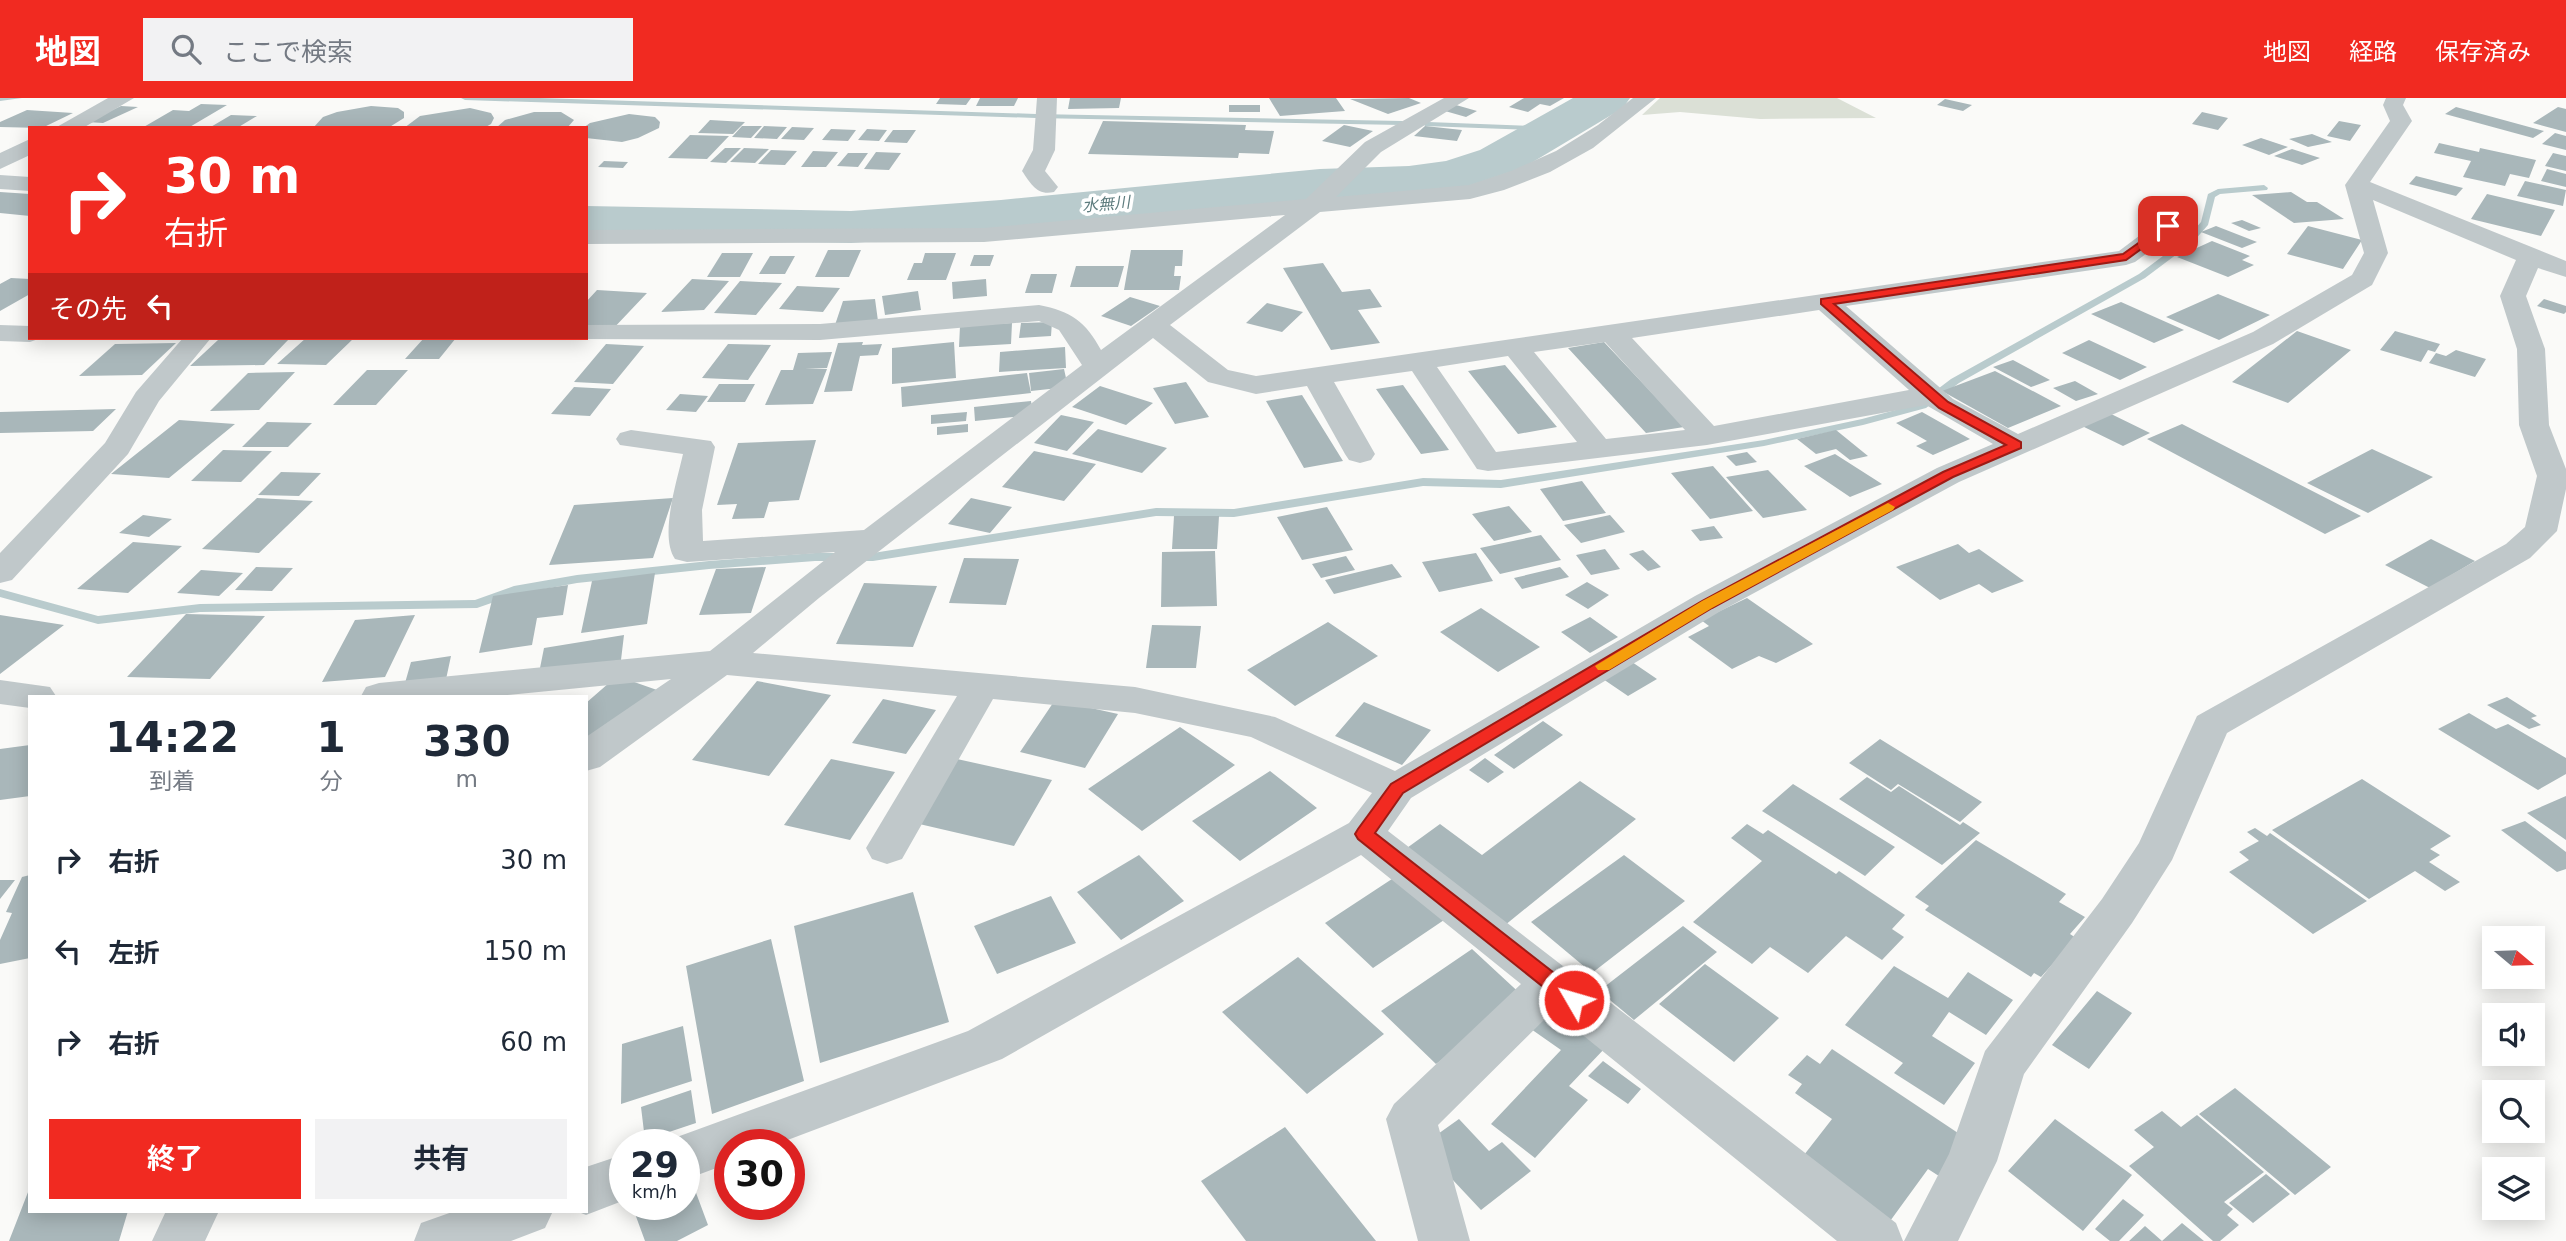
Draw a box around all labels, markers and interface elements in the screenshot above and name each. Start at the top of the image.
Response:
search box [143,18,633,81]
icon: search [167,30,205,68]
text: 地図 [35,32,101,71]
text: ここで検索 [223,37,353,67]
text: 地図 [2263,38,2311,66]
text: 経路 [2349,38,2397,66]
text: 保存済み [2435,38,2531,66]
text: 30 m [164,148,300,205]
icon: right [49,154,140,245]
water label: 水無川 [1081,192,1133,216]
pin [2138,196,2198,256]
icon: arrive [2149,207,2187,245]
text: 右折 [164,214,228,252]
icon: left [141,287,179,325]
text: その先 [49,294,127,324]
text: 14:22 [105,713,239,762]
text: 1 [316,713,346,762]
text: 330 [423,717,511,766]
text: m [456,766,478,792]
text: 到着 [149,768,195,794]
text: 分 [320,768,343,794]
icon: right [49,841,87,879]
text: 30 m [500,845,567,875]
text: 右折 [108,847,160,877]
north arrow [2482,926,2544,989]
map controls [2482,926,2545,1220]
icon: left [49,932,87,970]
text: 150 m [484,936,567,966]
text: 左折 [108,938,160,968]
position arrow [1537,963,1611,1037]
button: sound [2482,1003,2545,1066]
icon: right [49,1023,87,1061]
text: 60 m [500,1027,567,1057]
text: 右折 [108,1029,160,1059]
button: search [2482,1080,2545,1143]
button: 終了 [49,1119,301,1199]
button: 共有 [315,1119,567,1199]
speed limit sign: 30 [714,1129,805,1220]
text: 29 [630,1145,679,1185]
button: layers [2482,1157,2545,1220]
text: km/h [632,1181,677,1202]

